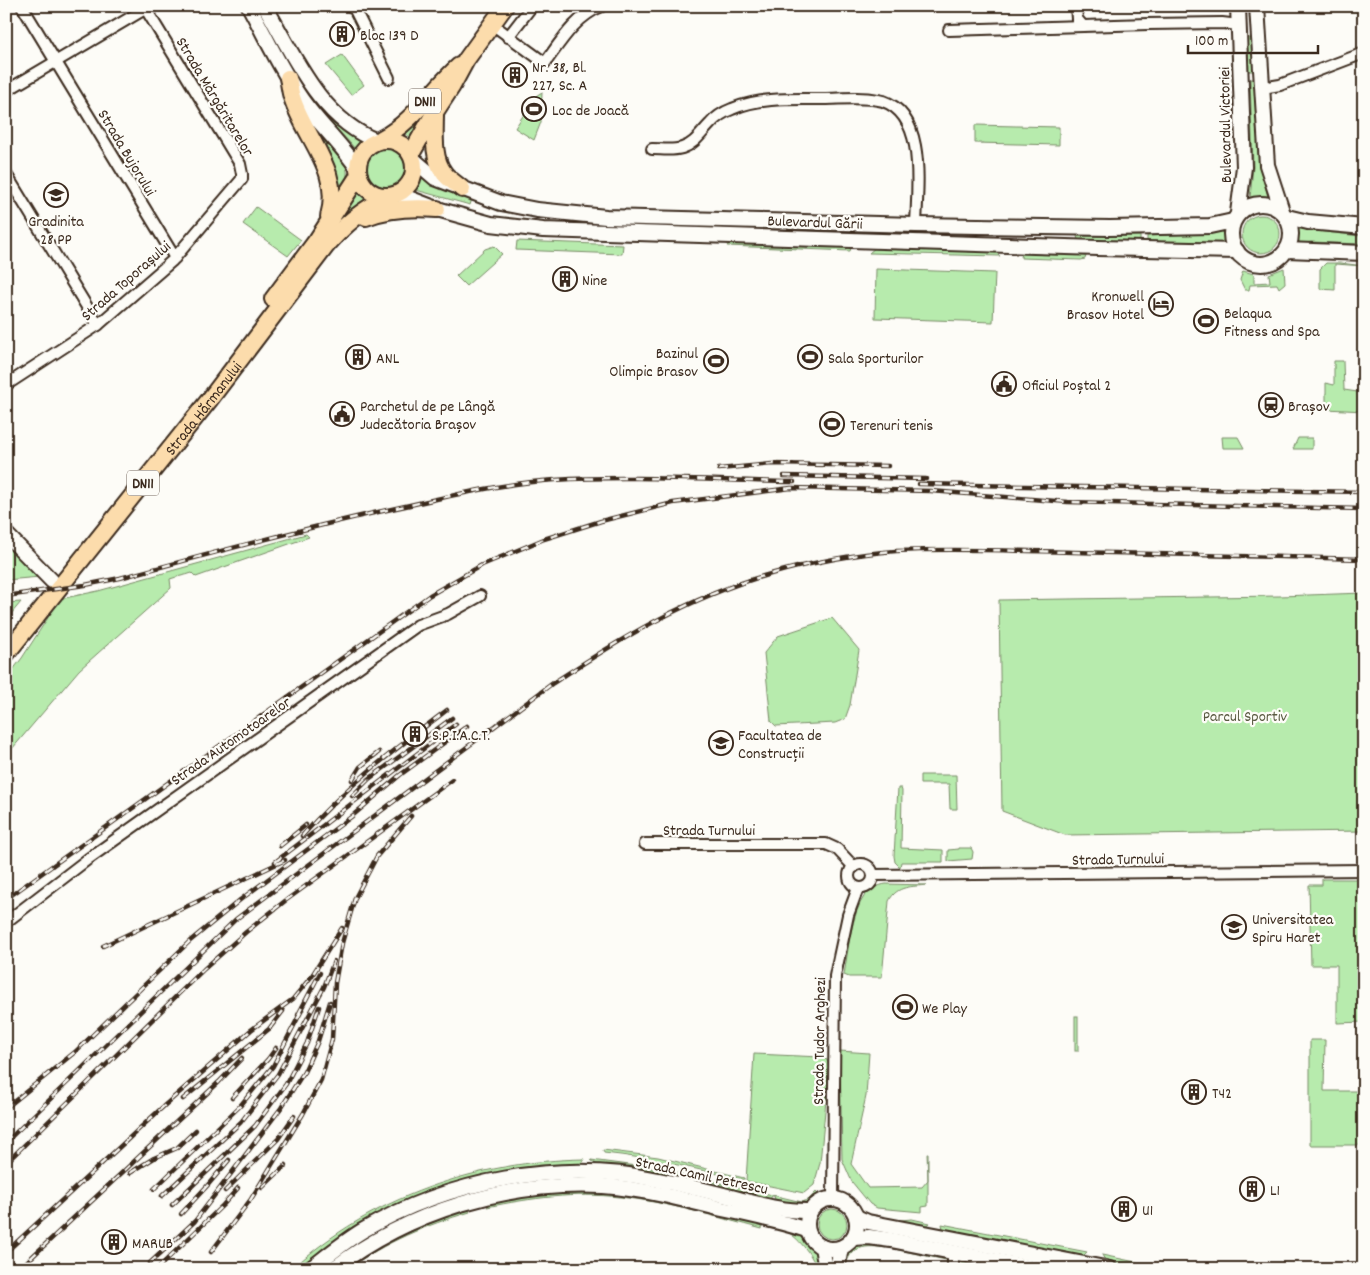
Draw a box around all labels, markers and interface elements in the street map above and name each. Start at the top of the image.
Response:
building icon: Bloc 139 D [329,21,355,47]
scale bar [1188,22,1318,54]
place label: Bloc 139 D [360,25,418,48]
text: 100 m [1195,31,1228,53]
street label: Strada Mărgăritarelor [169,33,259,161]
place label: Nr. 38, Bl. 227, Sc. A [532,57,588,98]
building icon: Nr. 38, Bl. 227, Sc. A [502,62,528,88]
street label: Bulevardul Victoriei [1214,67,1239,183]
road number: DN11 [409,88,441,114]
sports icon: Loc de Joacă [521,96,547,122]
place label: Loc de Joacă [552,100,629,123]
street label: Strada Bujorului [91,106,161,201]
school or university icon: Gradinita 28 PP [43,182,69,208]
street label: Bulevardul Gării [767,210,863,237]
place label: Gradinita 28 PP [28,211,84,252]
street label: Strada Toporașului [77,236,177,327]
building icon: Nine [552,266,578,292]
place label: Nine [582,270,607,293]
place label: Kronwell Brasov Hotel [1067,286,1144,327]
hotel icon: Kronwell Brasov Hotel [1148,291,1174,317]
place label: Belaqua Fitness and Spa [1224,303,1320,344]
sports icon: Belaqua Fitness and Spa [1193,308,1219,334]
place label: Bazinul Olimpic Brasov [609,343,698,384]
building icon: ANL [345,344,371,370]
sports icon: Sala Sporturilor [797,344,823,370]
place label: ANL [376,348,400,371]
sports icon: Bazinul Olimpic Brasov [703,348,729,374]
place label: Sala Sporturilor [828,348,924,371]
street label: Strada Hărmanului [160,357,249,461]
public building icon: Oficiul Poștal 2 [991,371,1017,397]
place label: Oficiul Poștal 2 [1022,375,1111,398]
station icon: Brașov [1258,392,1284,418]
place label: Parchetul de pe Lângă Judecătoria Brașov [360,396,495,437]
place label: Brașov [1288,396,1330,419]
public building icon: Parchetul de pe Lângă Judecătoria Brașov [329,401,355,427]
sports icon: Terenuri tenis [819,411,845,437]
place label: Terenuri tenis [850,415,933,438]
road number: DN11 [127,470,159,496]
street label: Strada Automotoarelor [167,692,296,792]
park label: Parcul Sportiv [1203,706,1288,729]
building icon: S.P.I.A.C.T. [402,721,428,747]
place label: S.P.I.A.C.T. [432,725,490,748]
place label: Facultatea de Construcții [738,725,822,766]
school or university icon: Facultatea de Construcții [708,730,734,756]
street label: Strada Turnului [663,820,755,843]
street label: Strada Turnului [1072,848,1164,873]
place label: Universitatea Spiru Haret [1252,909,1334,950]
school or university icon: Universitatea Spiru Haret [1221,914,1247,940]
street label: Strada Tudor Arghezi [808,977,833,1105]
sports icon: We Play [892,994,918,1020]
place label: We Play [922,998,967,1021]
building icon: T42 [1181,1079,1207,1105]
place label: T42 [1212,1083,1232,1106]
street label: Strada Camil Petrescu [633,1151,770,1202]
building icon: L1 [1239,1176,1265,1202]
place label: L1 [1270,1180,1280,1203]
building icon: U1 [1111,1196,1137,1222]
place label: U1 [1142,1200,1153,1223]
building icon: MARUB [101,1229,127,1255]
place label: MARUB [132,1233,173,1256]

